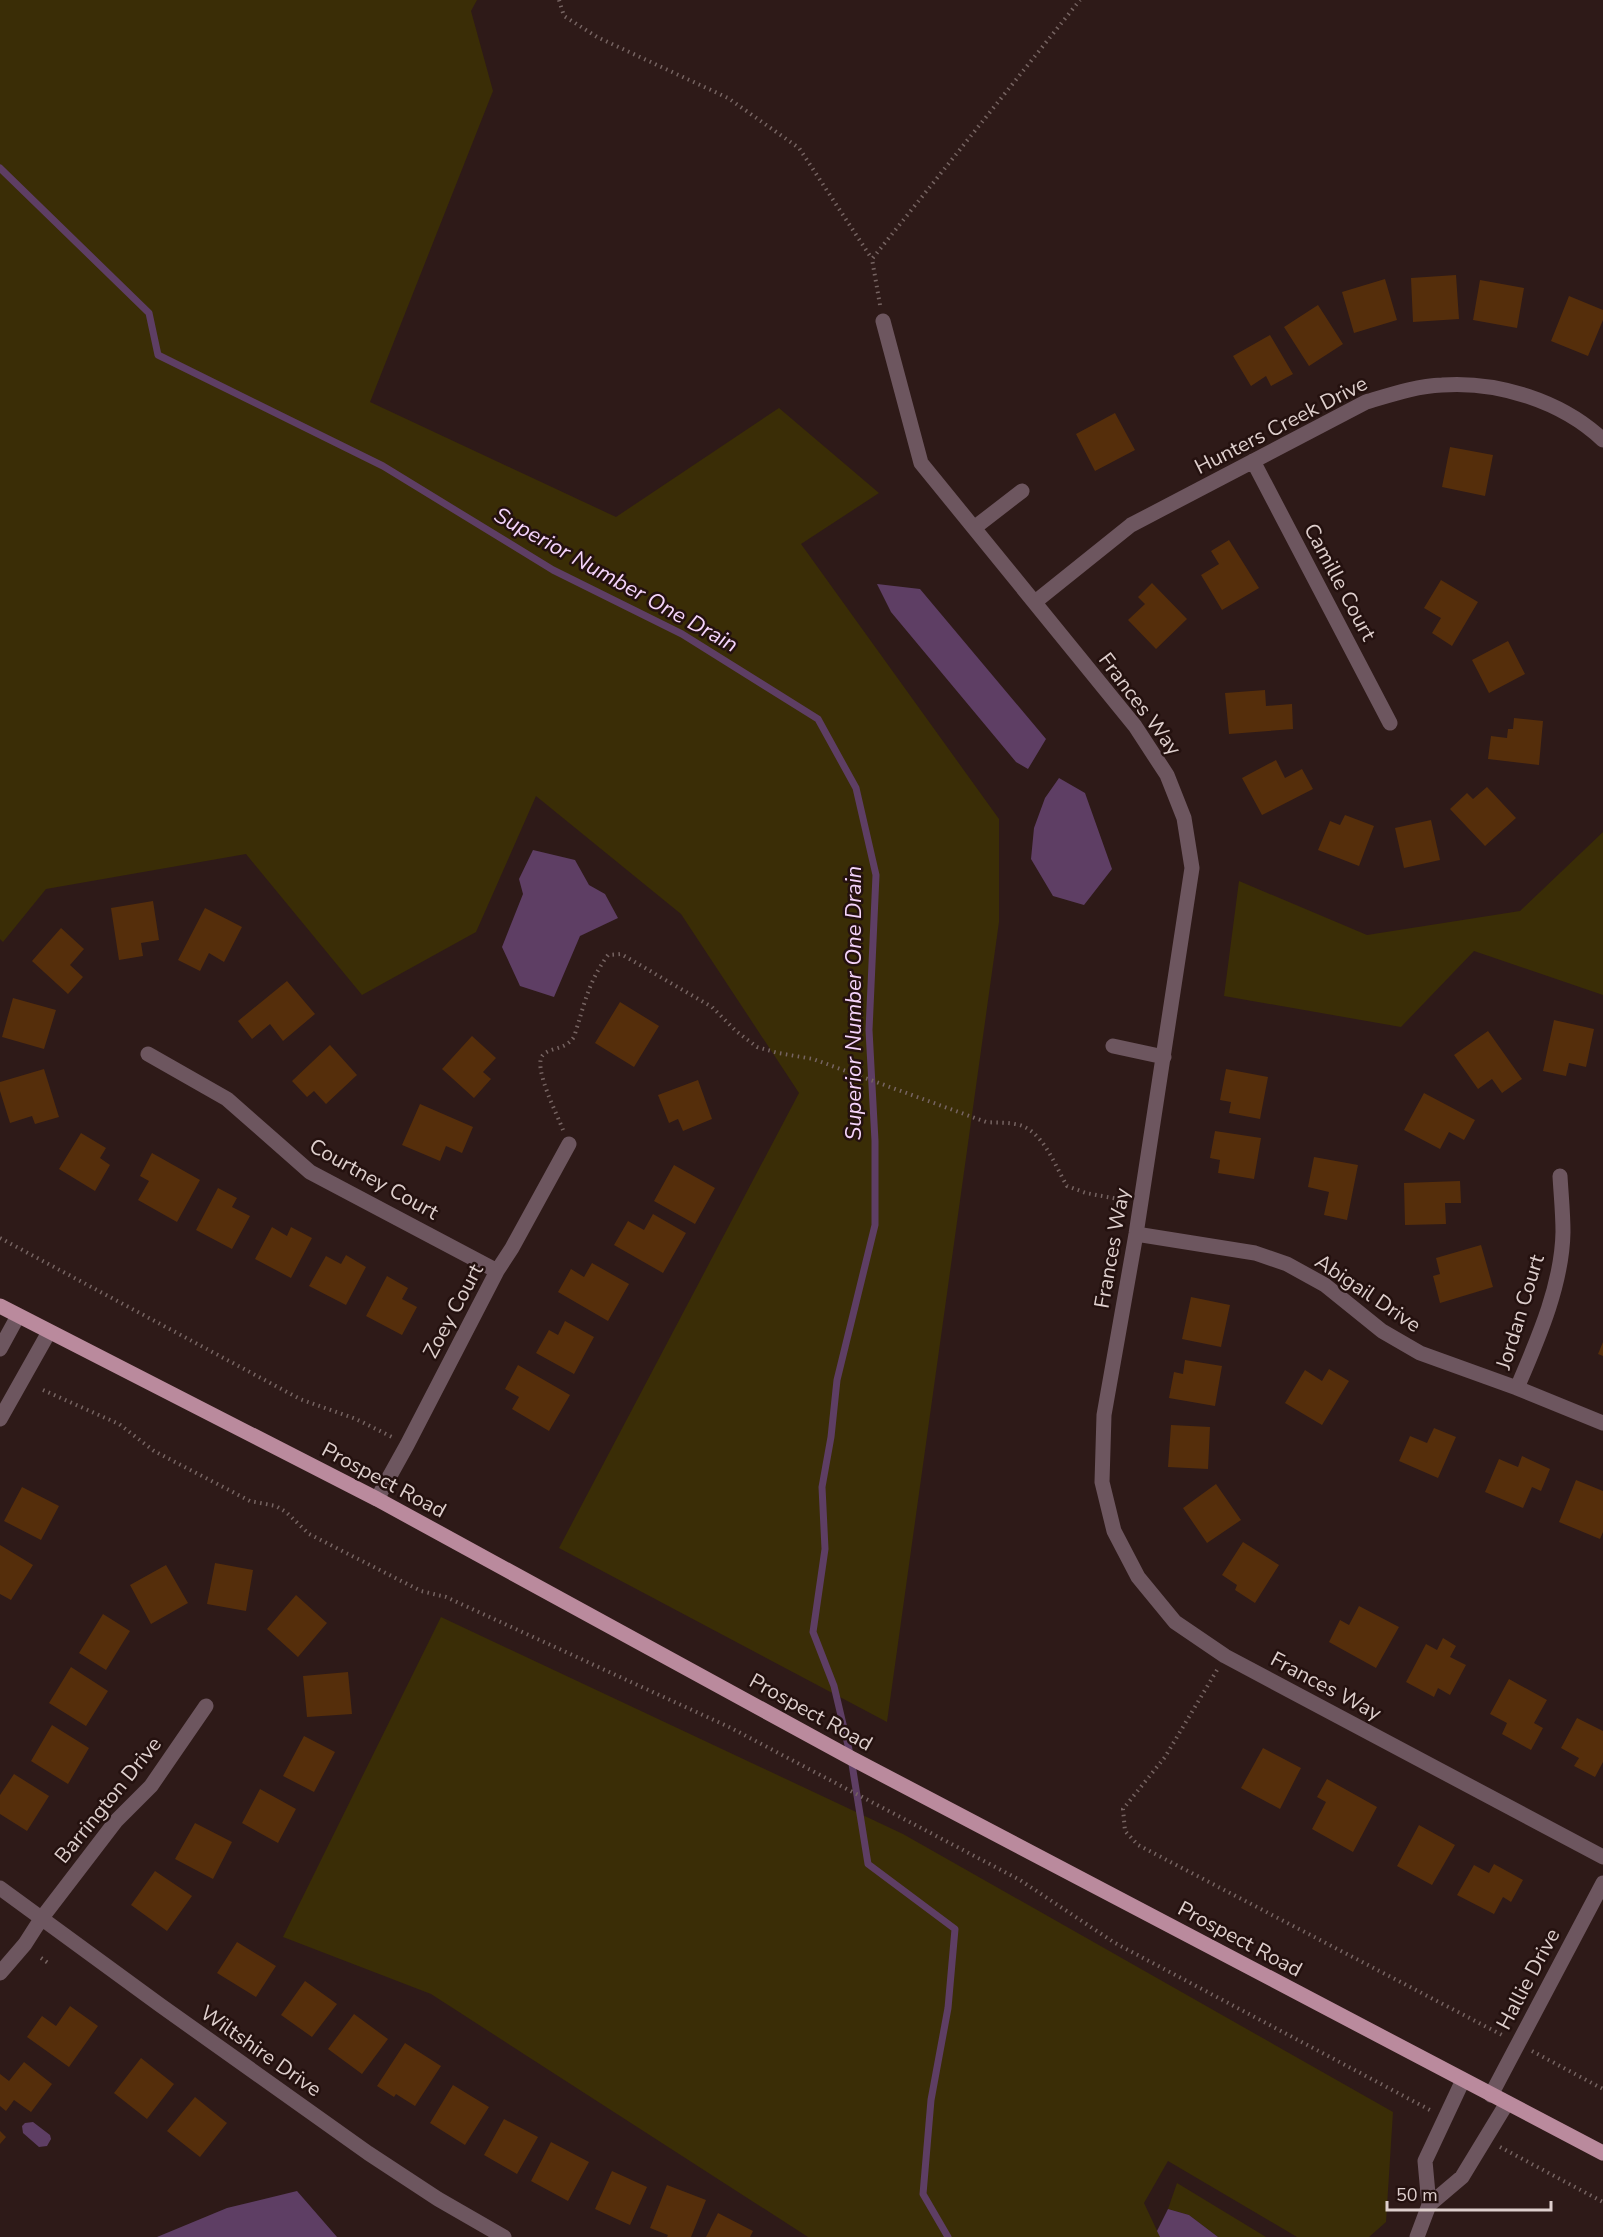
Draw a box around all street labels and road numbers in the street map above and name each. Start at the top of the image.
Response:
street label: Hunters Creek Drive [1190,369,1372,481]
street label: Camille Court [1297,518,1383,646]
street label: Frances Way [1092,647,1188,761]
street label: Courtney Court [304,1132,444,1226]
street label: Frances Way [1088,1185,1136,1310]
street label: Abigail Drive [1310,1247,1426,1339]
street label: Jordan Court [1489,1250,1551,1374]
street label: Zoey Court [416,1258,490,1363]
street label: Prospect Road [317,1435,451,1525]
street label: Frances Way [1266,1645,1386,1727]
street label: Prospect Road [744,1667,878,1757]
street label: Barrington Drive [48,1731,168,1869]
street label: Prospect Road [1173,1894,1307,1984]
street label: Hallie Drive [1490,1924,1566,2034]
street label: Wiltshire Drive [195,1999,327,2103]

